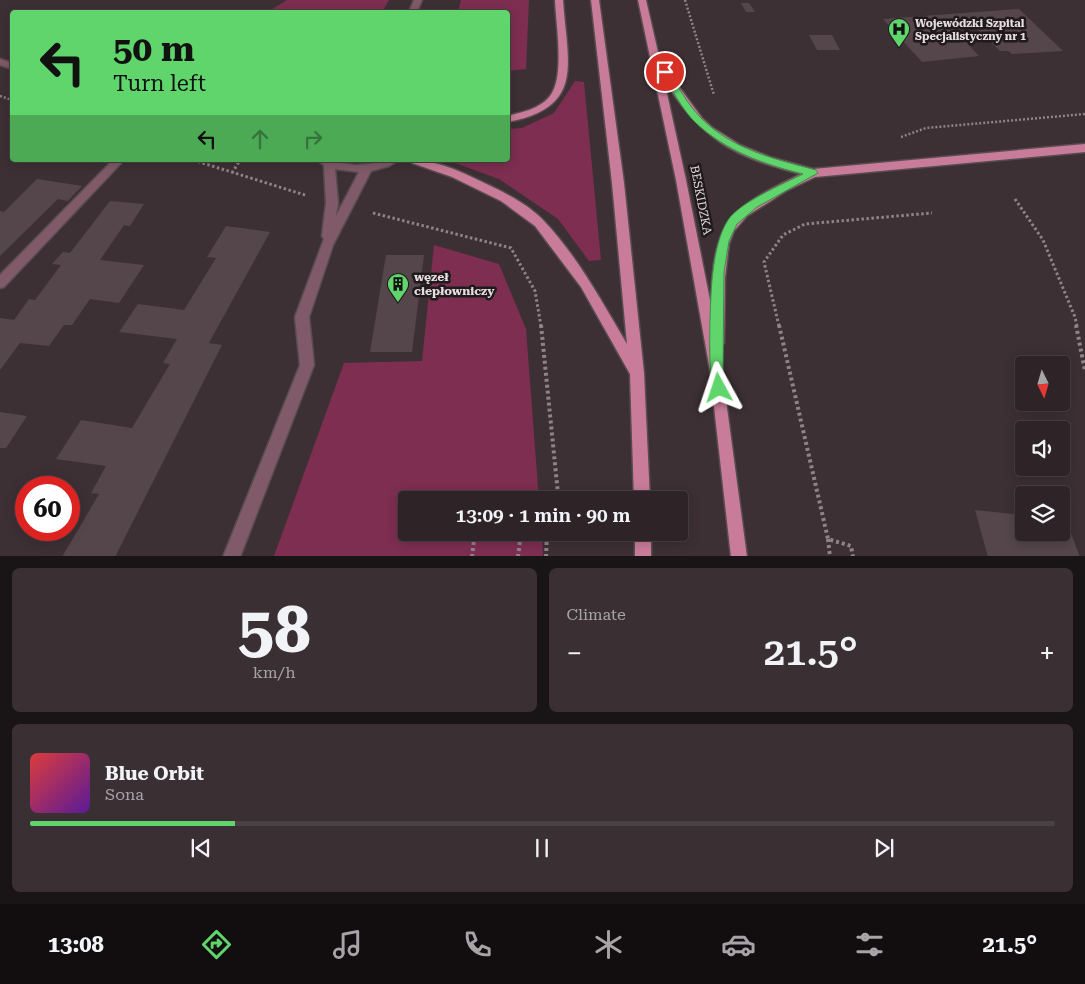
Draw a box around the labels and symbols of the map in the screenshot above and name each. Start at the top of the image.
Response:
hospital icon: Wojewódzki Szpital Specjalistyczny nr 1 [887,17,911,48]
place label: Wojewódzki Szpital Specjalistyczny nr 1 [915,17,1026,43]
pin [644,51,686,93]
street label: BESKIDZKA [687,164,715,237]
place label: węzeł ciepłowniczy [414,270,495,298]
building icon: węzeł ciepłowniczy [386,272,410,303]
north arrow [1015,356,1070,411]
position arrow [692,361,744,413]
speed limit sign: 60 [15,476,80,541]

